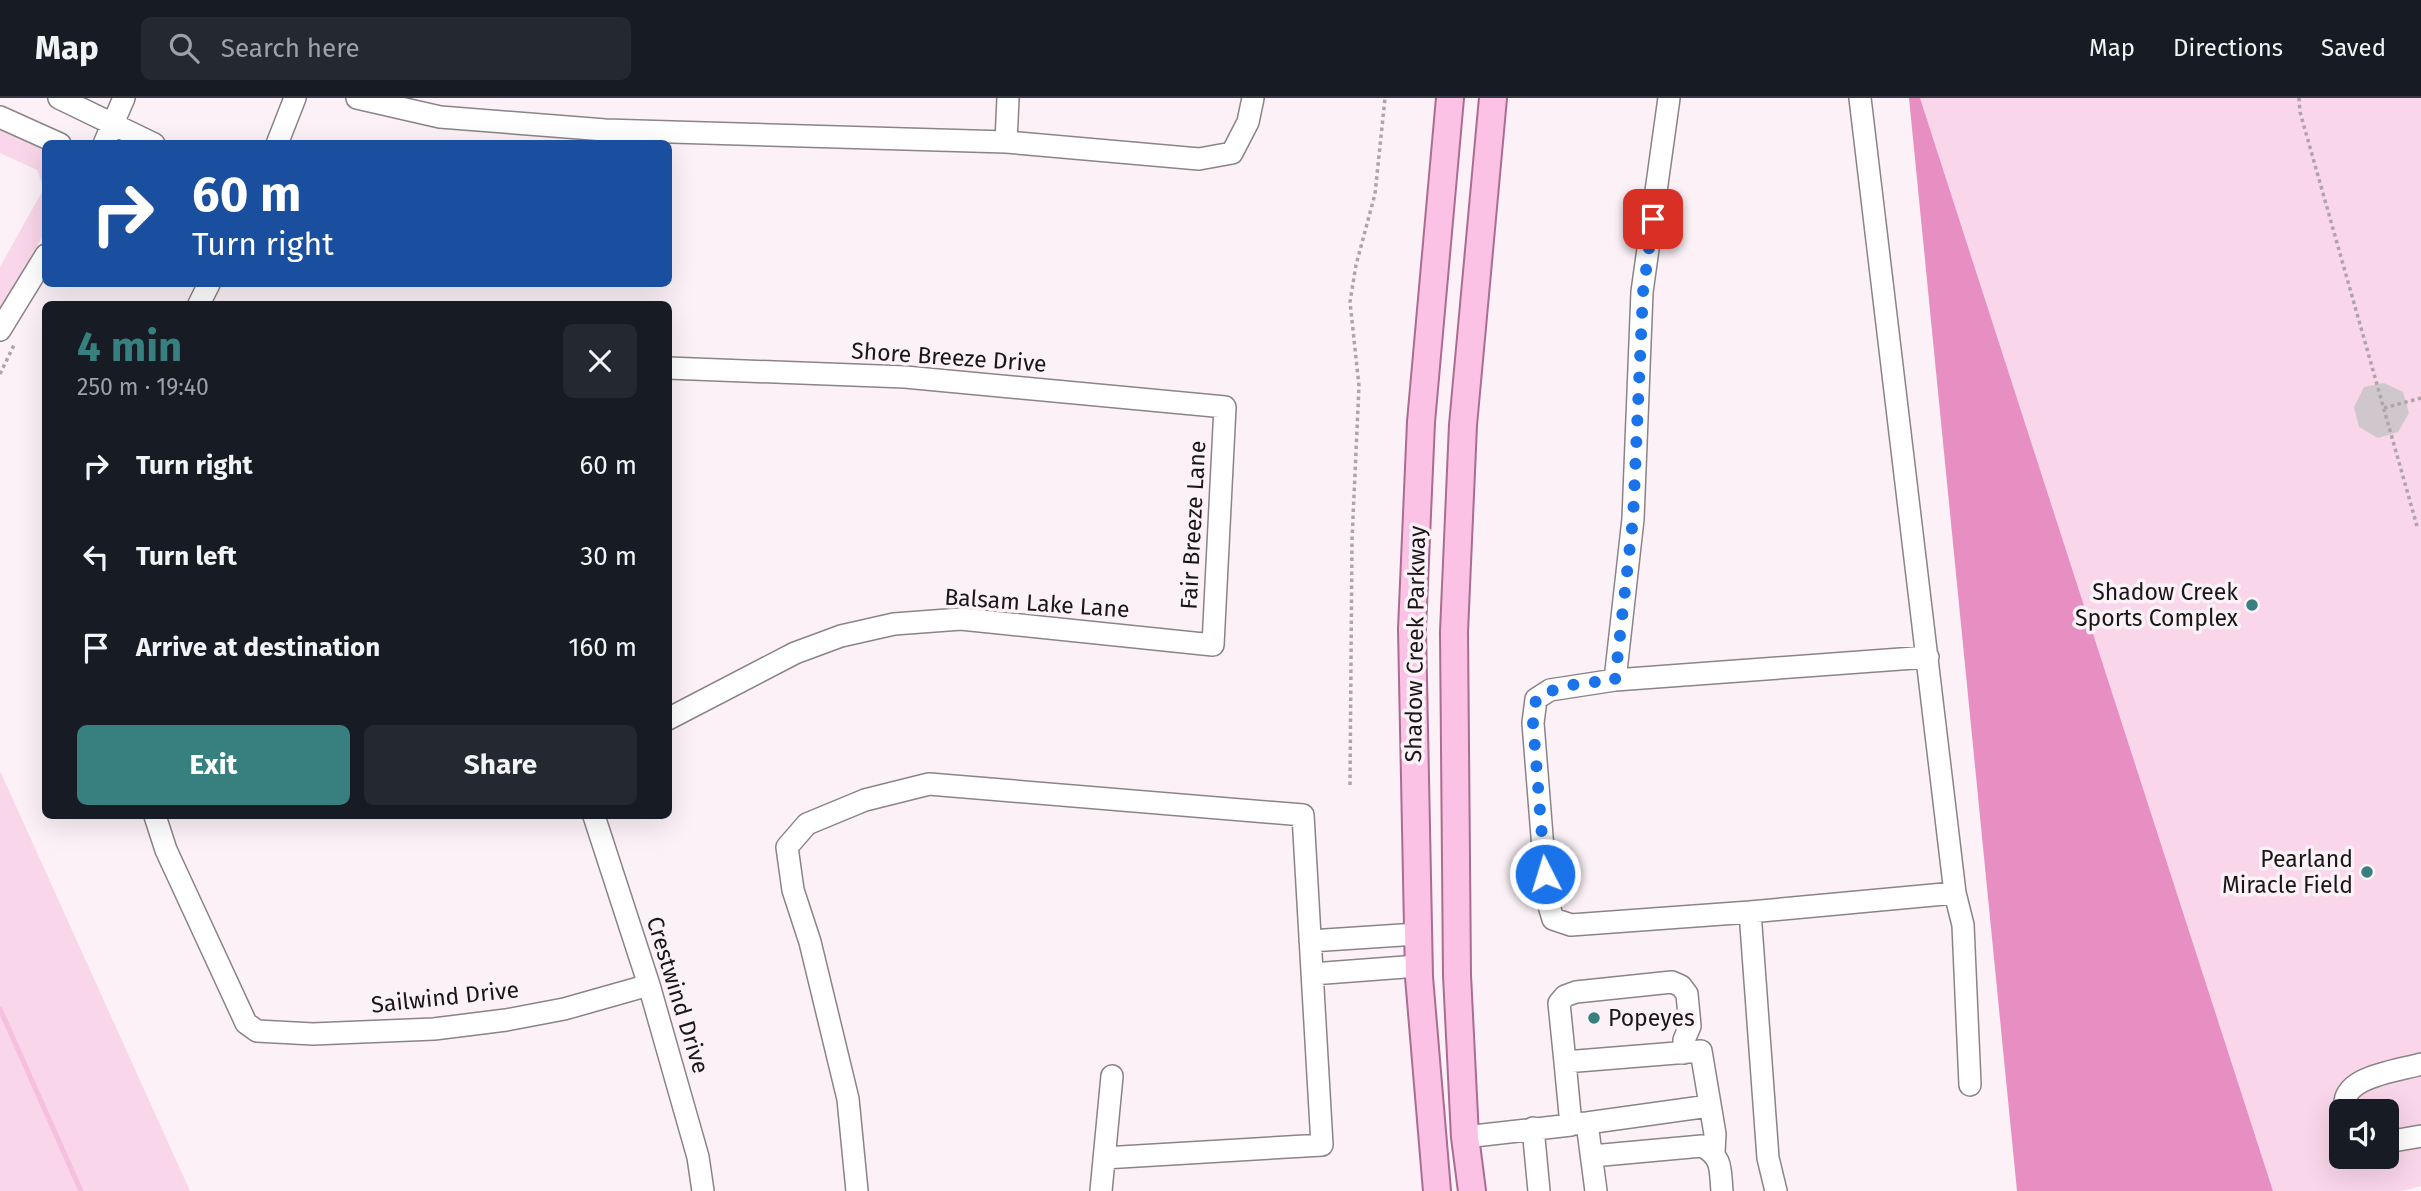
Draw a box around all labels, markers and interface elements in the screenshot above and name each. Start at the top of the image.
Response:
search box [141,17,631,80]
text: Map [35,28,99,68]
icon: search [165,29,203,67]
text: Search here [221,33,360,64]
text: Map [2089,34,2135,62]
text: Directions [2173,34,2283,62]
text: Saved [2321,34,2386,62]
text: 60 m [192,165,301,224]
icon: right [77,168,168,259]
pin [1623,189,1683,249]
icon: arrive [1634,200,1672,238]
text: Turn right [192,225,334,263]
text: 4 min [77,322,182,372]
button: close [563,324,637,398]
street label: Shore Breeze Drive [850,336,1048,378]
text: 250 m · 19:40 [77,373,209,401]
street label: Fair Breeze Lane [1175,440,1211,610]
icon: right [77,447,115,485]
text: Turn right [136,450,253,481]
text: 60 m [579,450,637,481]
street label: Shadow Creek Parkway [1399,525,1431,763]
icon: left [77,538,115,576]
text: Turn left [136,541,237,572]
text: 30 m [580,541,637,572]
place label: Shadow Creek Sports Complex [2075,578,2239,632]
street label: Balsam Lake Lane [943,583,1131,623]
marker: Shadow Creek Sports Complex [2244,597,2260,613]
icon: arrive [77,629,115,667]
text: Arrive at destination [136,632,380,663]
text: 160 m [568,632,637,663]
button: Exit [77,725,350,805]
button: Share [364,725,637,805]
position arrow [1508,837,1582,911]
place label: Pearland Miracle Field [2222,845,2353,899]
marker: Pearland Miracle Field [2359,864,2375,880]
street label: Crestwind Drive [641,913,715,1077]
street label: Sailwind Drive [370,975,520,1019]
place label: Popeyes [1608,1004,1695,1032]
marker: Popeyes [1586,1010,1602,1026]
map controls [2329,1099,2399,1169]
button: sound [2329,1099,2399,1169]

